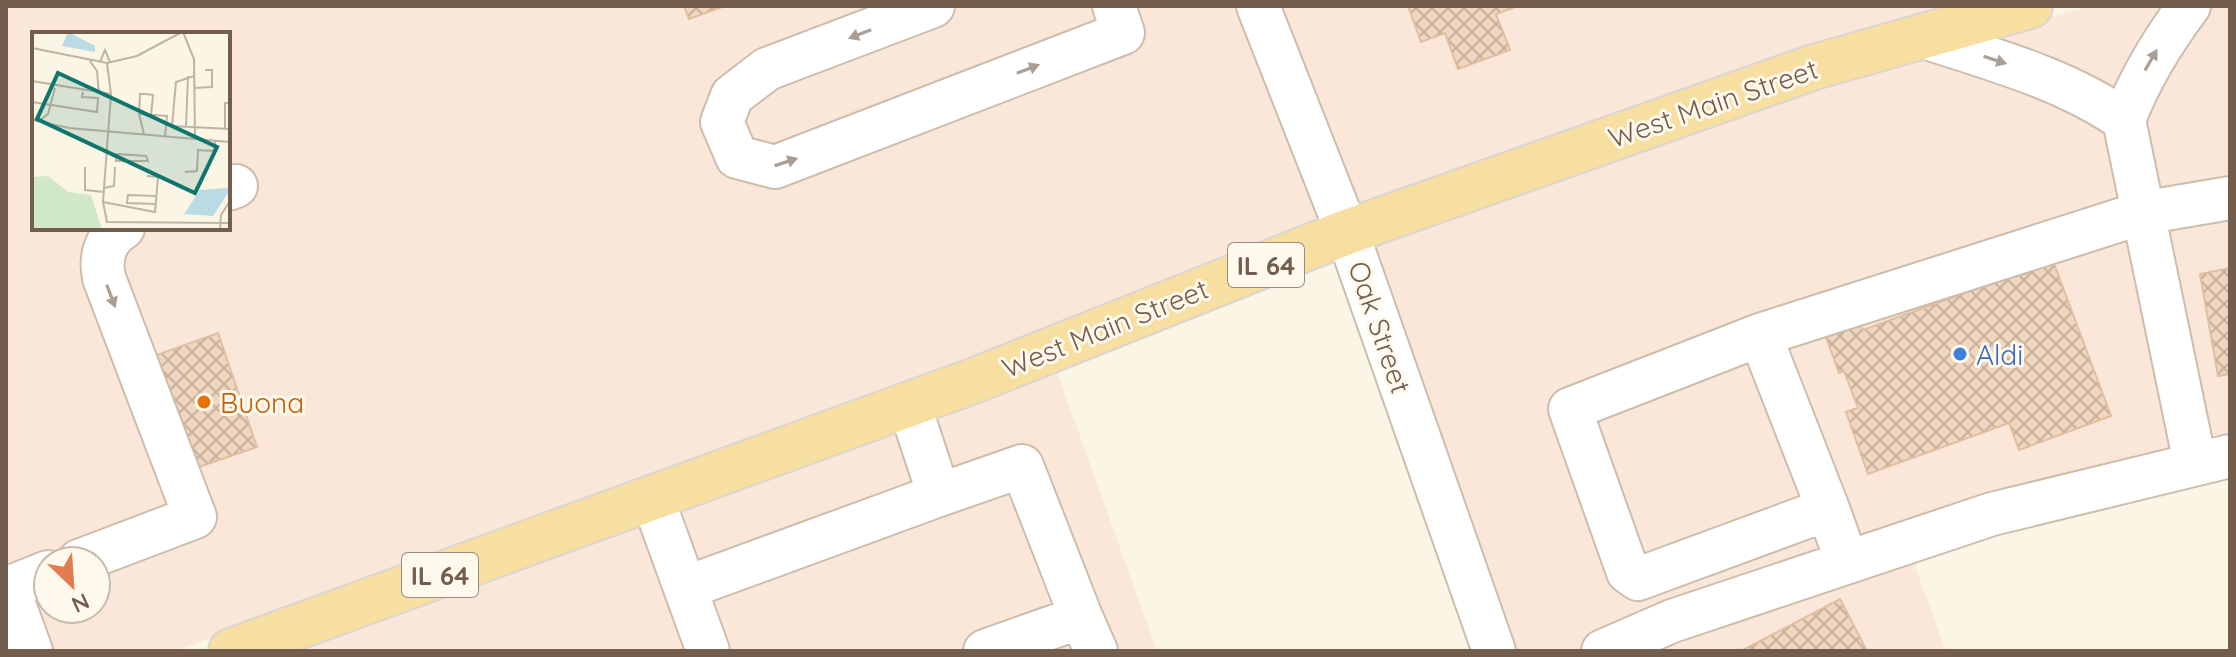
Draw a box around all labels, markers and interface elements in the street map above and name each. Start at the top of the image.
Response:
one-way arrow [848,28,872,41]
inset map [32,32,230,230]
one-way arrow [2144,49,2158,71]
street label: West Main Street [1604,51,1822,155]
one-way arrow [1983,55,2007,67]
one-way arrow [1016,62,1040,75]
one-way arrow [774,155,798,168]
road number: IL 64 [1228,243,1304,287]
street label: Oak Street [1341,256,1419,398]
street label: West Main Street [997,271,1213,385]
one-way arrow [105,284,118,308]
place label: Aldi [1976,337,2023,372]
marker: Aldi [1951,345,1969,363]
place label: Buona [220,385,304,420]
marker: Buona [195,393,213,411]
north arrow [32,545,112,625]
road number: IL 64 [402,553,478,597]
text: N [67,587,94,619]

